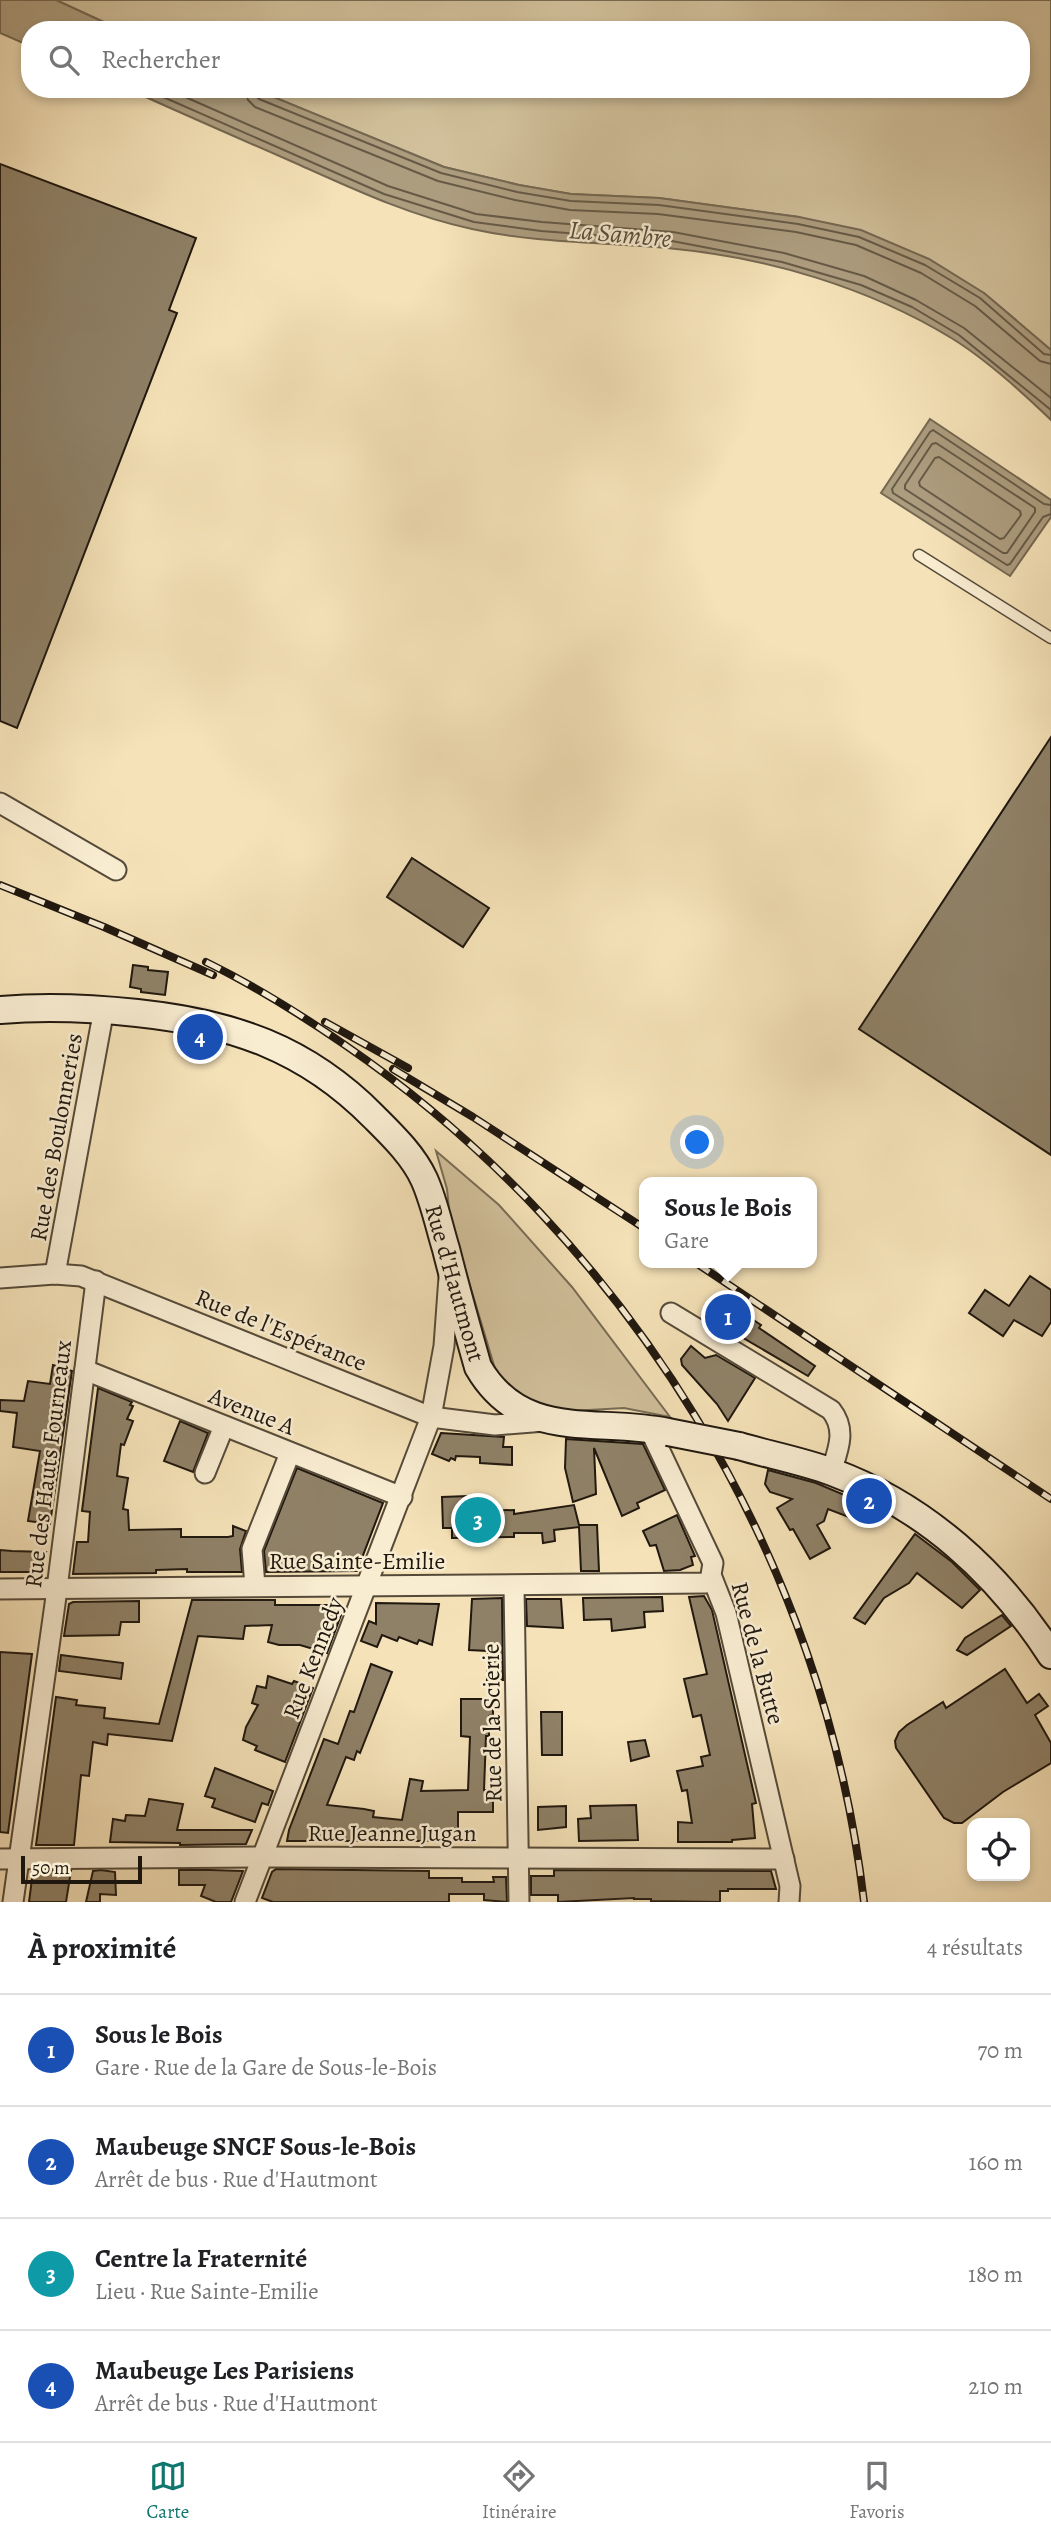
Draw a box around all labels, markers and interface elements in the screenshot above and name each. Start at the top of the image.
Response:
search box [21,21,1030,98]
icon: search [45,41,83,79]
text: Rechercher [101,42,221,77]
water label: La Sambre [567,212,673,256]
pin: 4 [177,1011,223,1063]
street label: Rue des Boulonneries [22,1030,90,1244]
your location [680,1125,714,1159]
popup [639,1177,817,1268]
text: Sous le Bois [664,1190,792,1225]
street label: Rue d'Hautmont [417,1201,493,1365]
text: Gare [664,1225,709,1256]
street label: Rue de l'Espérance [191,1281,371,1379]
pin: 1 [705,1291,751,1343]
street label: Rue des Hauts Fourneaux [17,1338,79,1590]
street label: Avenue A [203,1379,301,1443]
pin: 2 [846,1475,892,1527]
pin: 3 [455,1494,501,1546]
street label: Rue Sainte-Emilie [269,1545,445,1577]
street label: Rue de la Butte [724,1578,792,1728]
street label: Rue Kennedy [275,1592,351,1724]
street label: Rue de la Scierie [475,1643,509,1803]
street label: Rue Jeanne Jugan [307,1817,477,1849]
map controls [967,1818,1030,1881]
button: locate [967,1818,1030,1881]
scale bar [21,1853,142,1885]
text: 50 m [32,1855,70,1881]
text: À proximité [28,1928,176,1968]
text: 4 résultats [927,1932,1023,1963]
text: Sous le Bois [95,2017,223,2052]
text: 1 [47,2035,55,2066]
text: 70 m [977,2035,1023,2066]
text: Gare · Rue de la Gare de Sous-le-Bois [95,2052,437,2083]
text: Maubeuge SNCF Sous-le-Bois [95,2129,416,2164]
text: 2 [45,2147,57,2178]
text: 160 m [969,2147,1023,2178]
text: Arrêt de bus · Rue d'Hautmont [95,2164,378,2195]
text: Centre la Fraternité [95,2241,307,2276]
text: 3 [46,2259,56,2290]
text: 180 m [968,2259,1023,2290]
text: Lieu · Rue Sainte-Emilie [95,2276,319,2307]
text: Maubeuge Les Parisiens [95,2353,354,2388]
text: 4 [46,2371,56,2402]
text: 210 m [968,2371,1023,2402]
text: Arrêt de bus · Rue d'Hautmont [95,2388,378,2419]
tab: Carte [146,2457,189,2525]
tab: Itinéraire [482,2457,556,2525]
tab: Favoris [849,2457,905,2525]

